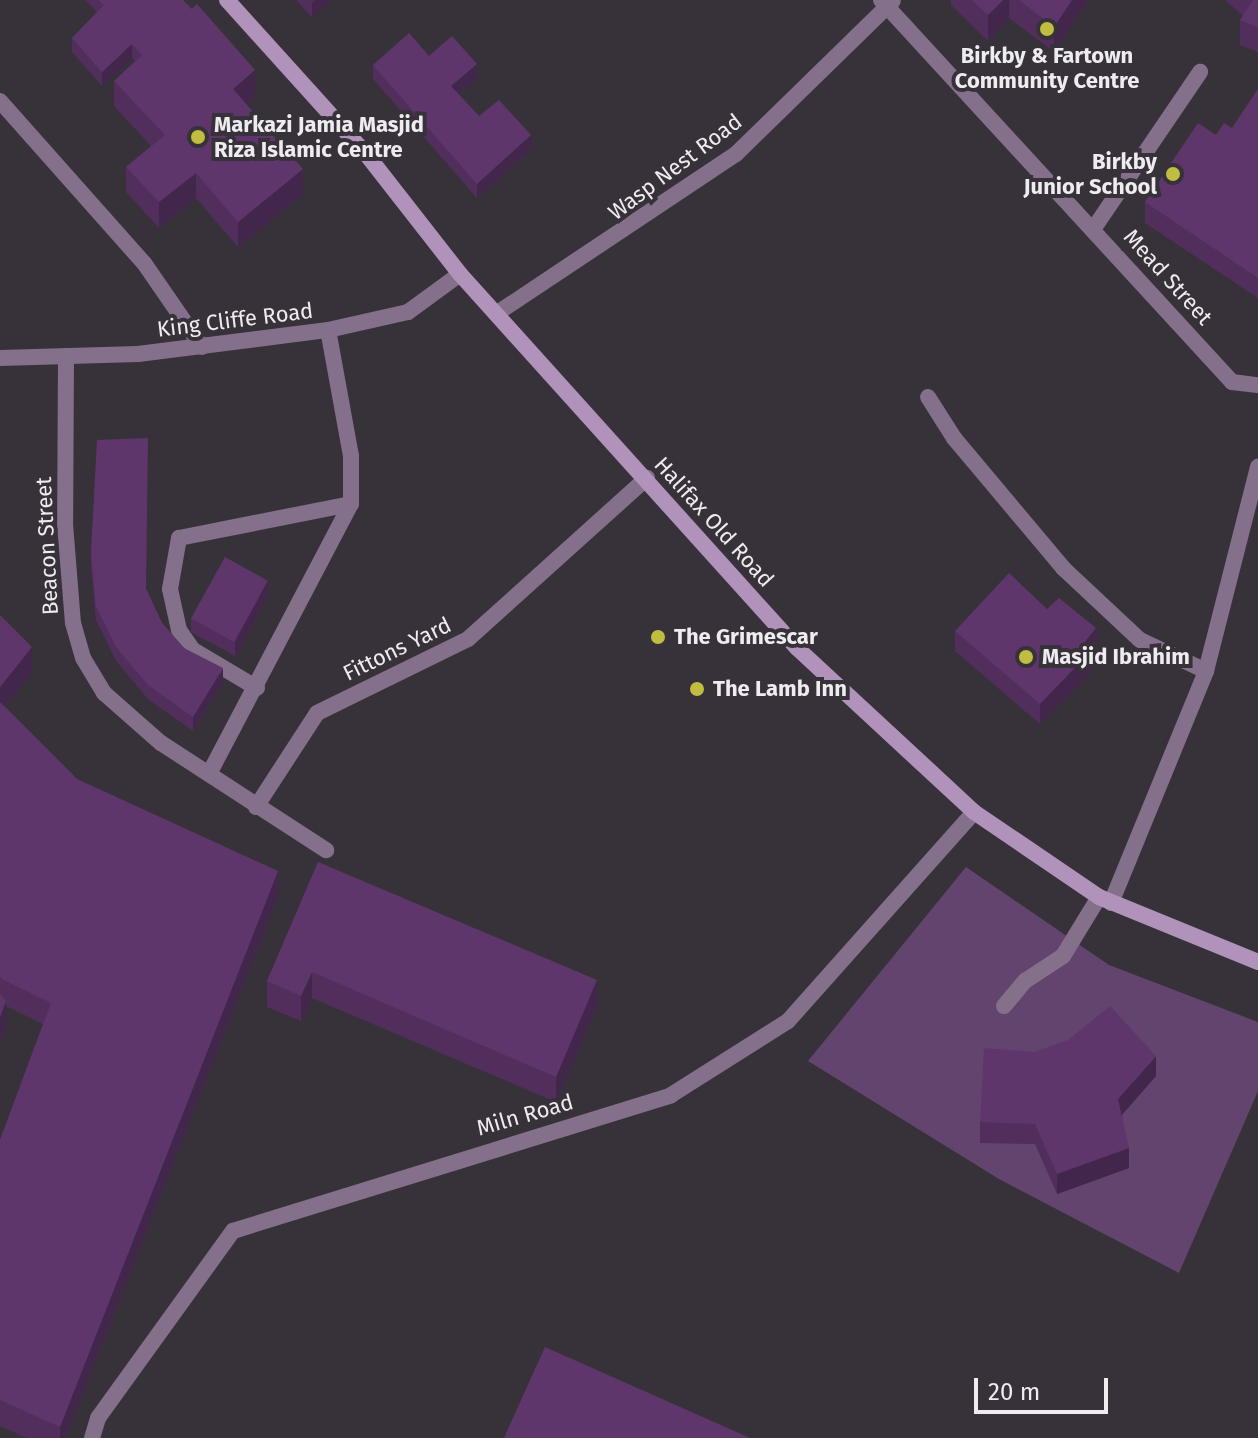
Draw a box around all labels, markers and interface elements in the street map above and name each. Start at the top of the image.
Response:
marker: Birkby & Fartown Community Centre [1038,20,1056,38]
place label: Birkby & Fartown Community Centre [955,42,1139,94]
street label: Wasp Nest Road [603,108,747,226]
place label: Markazi Jamia Masjid Riza Islamic Centre [214,111,424,162]
marker: Markazi Jamia Masjid Riza Islamic Centre [189,128,207,146]
place label: Birkby Junior School [1024,148,1157,200]
marker: Birkby Junior School [1164,165,1182,183]
street label: Mead Street [1118,224,1218,330]
street label: King Cliffe Road [155,297,315,343]
street label: Halifax Old Road [649,451,779,593]
street label: Beacon Street [30,476,64,616]
street label: Fittons Yard [339,612,455,686]
place label: The Grimescar [674,624,818,650]
marker: The Grimescar [649,628,667,646]
place label: Masjid Ibrahim [1042,644,1190,670]
marker: Masjid Ibrahim [1017,648,1035,666]
place label: The Lamb Inn [713,676,847,702]
marker: The Lamb Inn [688,680,706,698]
street label: Miln Road [474,1089,576,1141]
scale bar [978,1362,1112,1412]
text: 20 m [988,1378,1040,1406]

